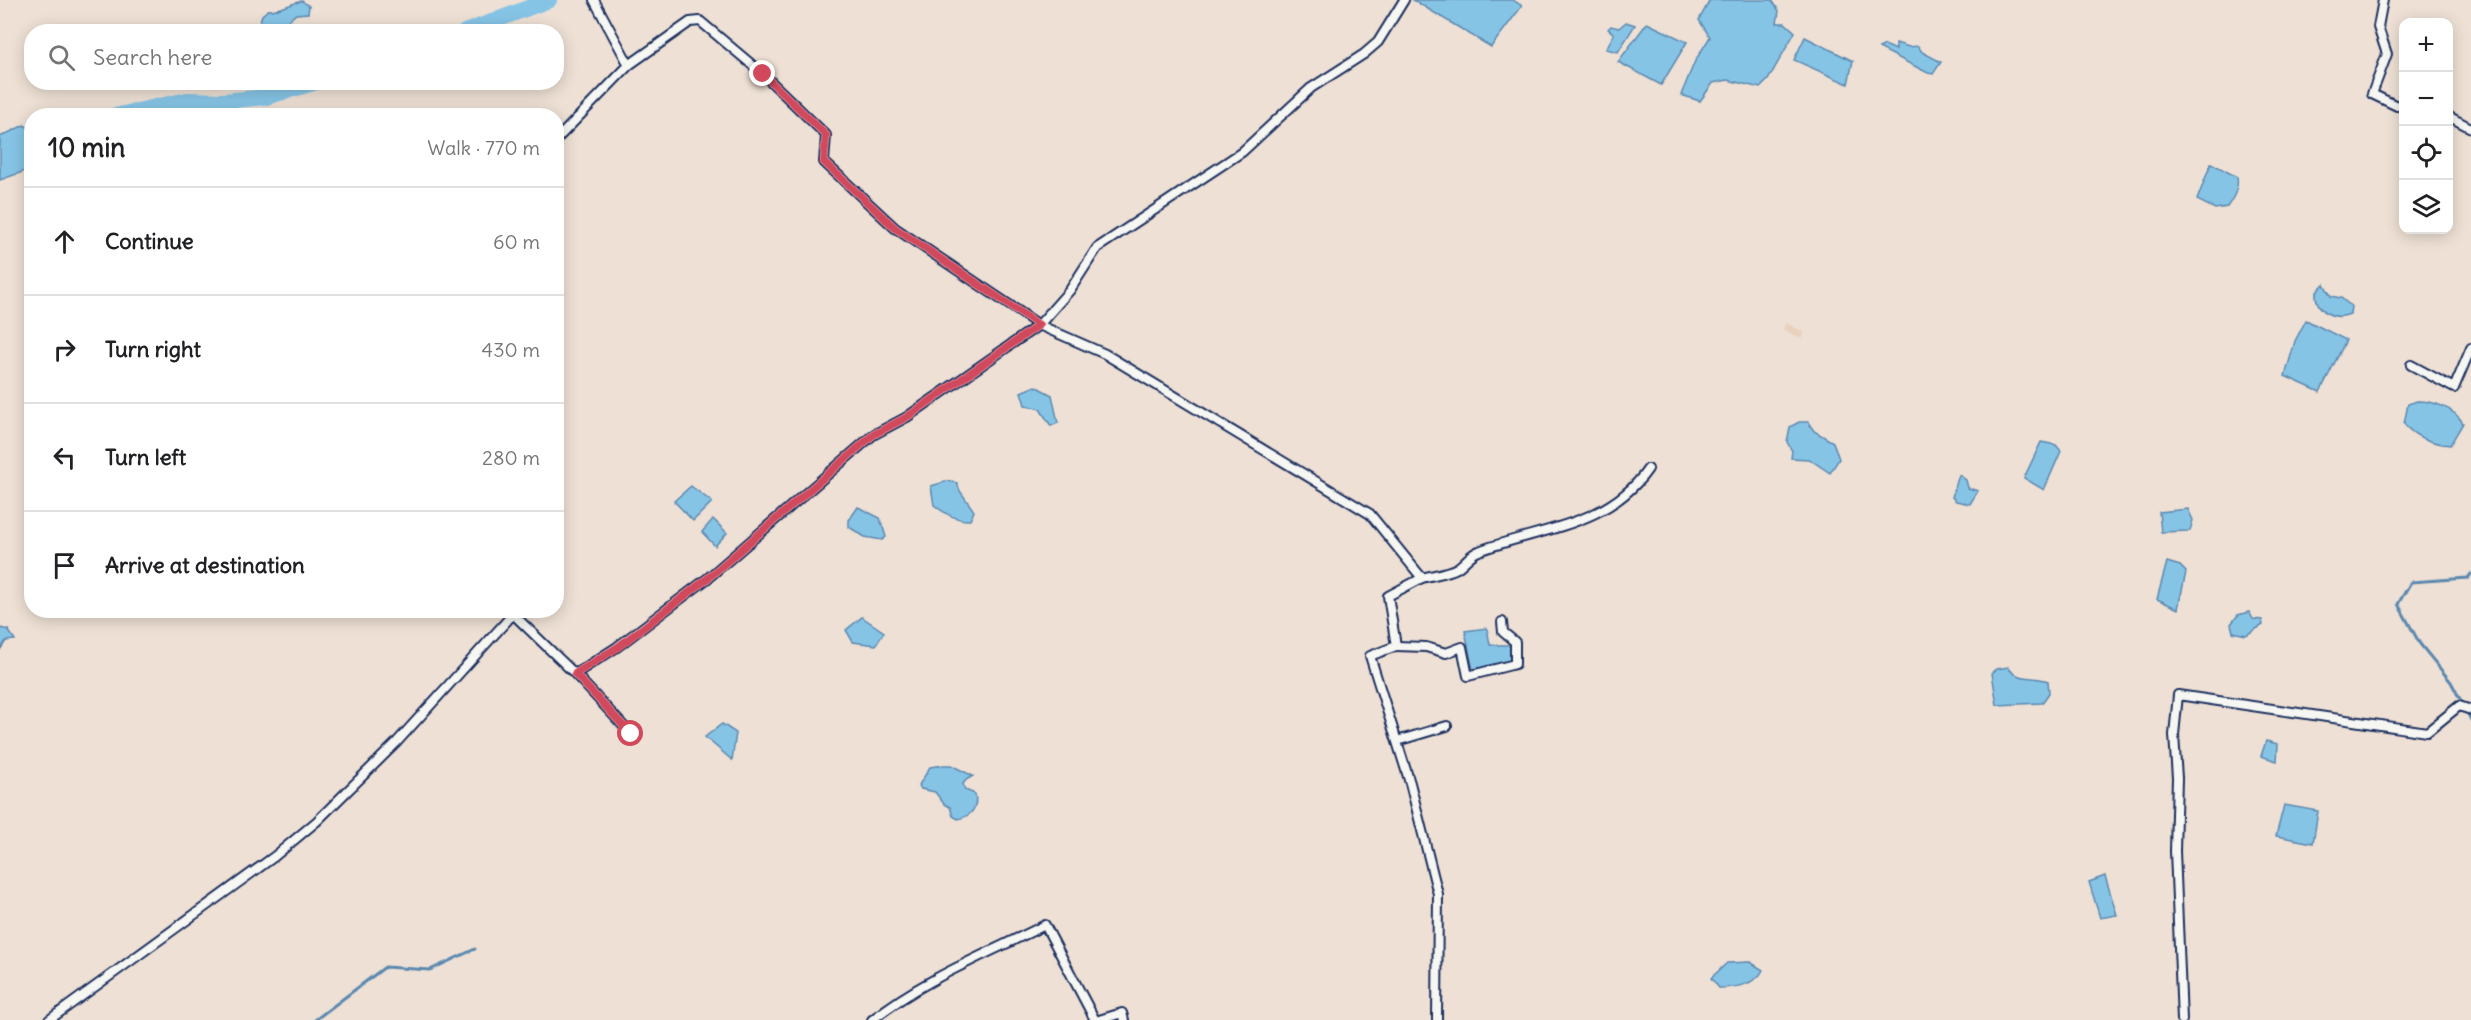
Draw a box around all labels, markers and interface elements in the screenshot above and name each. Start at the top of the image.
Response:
map controls [2399,18,2453,234]
button: + [2399,18,2453,72]
search box [24,24,564,90]
icon: search [45,41,78,74]
text: Search here [93,43,212,71]
route end [749,60,775,86]
button: − [2399,72,2453,126]
button: locate [2399,126,2453,180]
text: 10 min [48,131,125,164]
text: Walk · 770 m [427,135,540,160]
button: layers [2399,180,2453,234]
icon: ahead [48,225,81,258]
text: Continue [105,227,194,255]
text: 60 m [493,229,540,254]
icon: right [48,333,81,366]
text: Turn right [105,335,201,363]
text: 430 m [482,337,540,362]
icon: left [48,441,81,474]
text: Turn left [105,443,186,471]
text: 280 m [482,445,540,470]
icon: arrive [48,549,81,582]
text: Arrive at destination [105,551,305,579]
route start [617,720,643,746]

